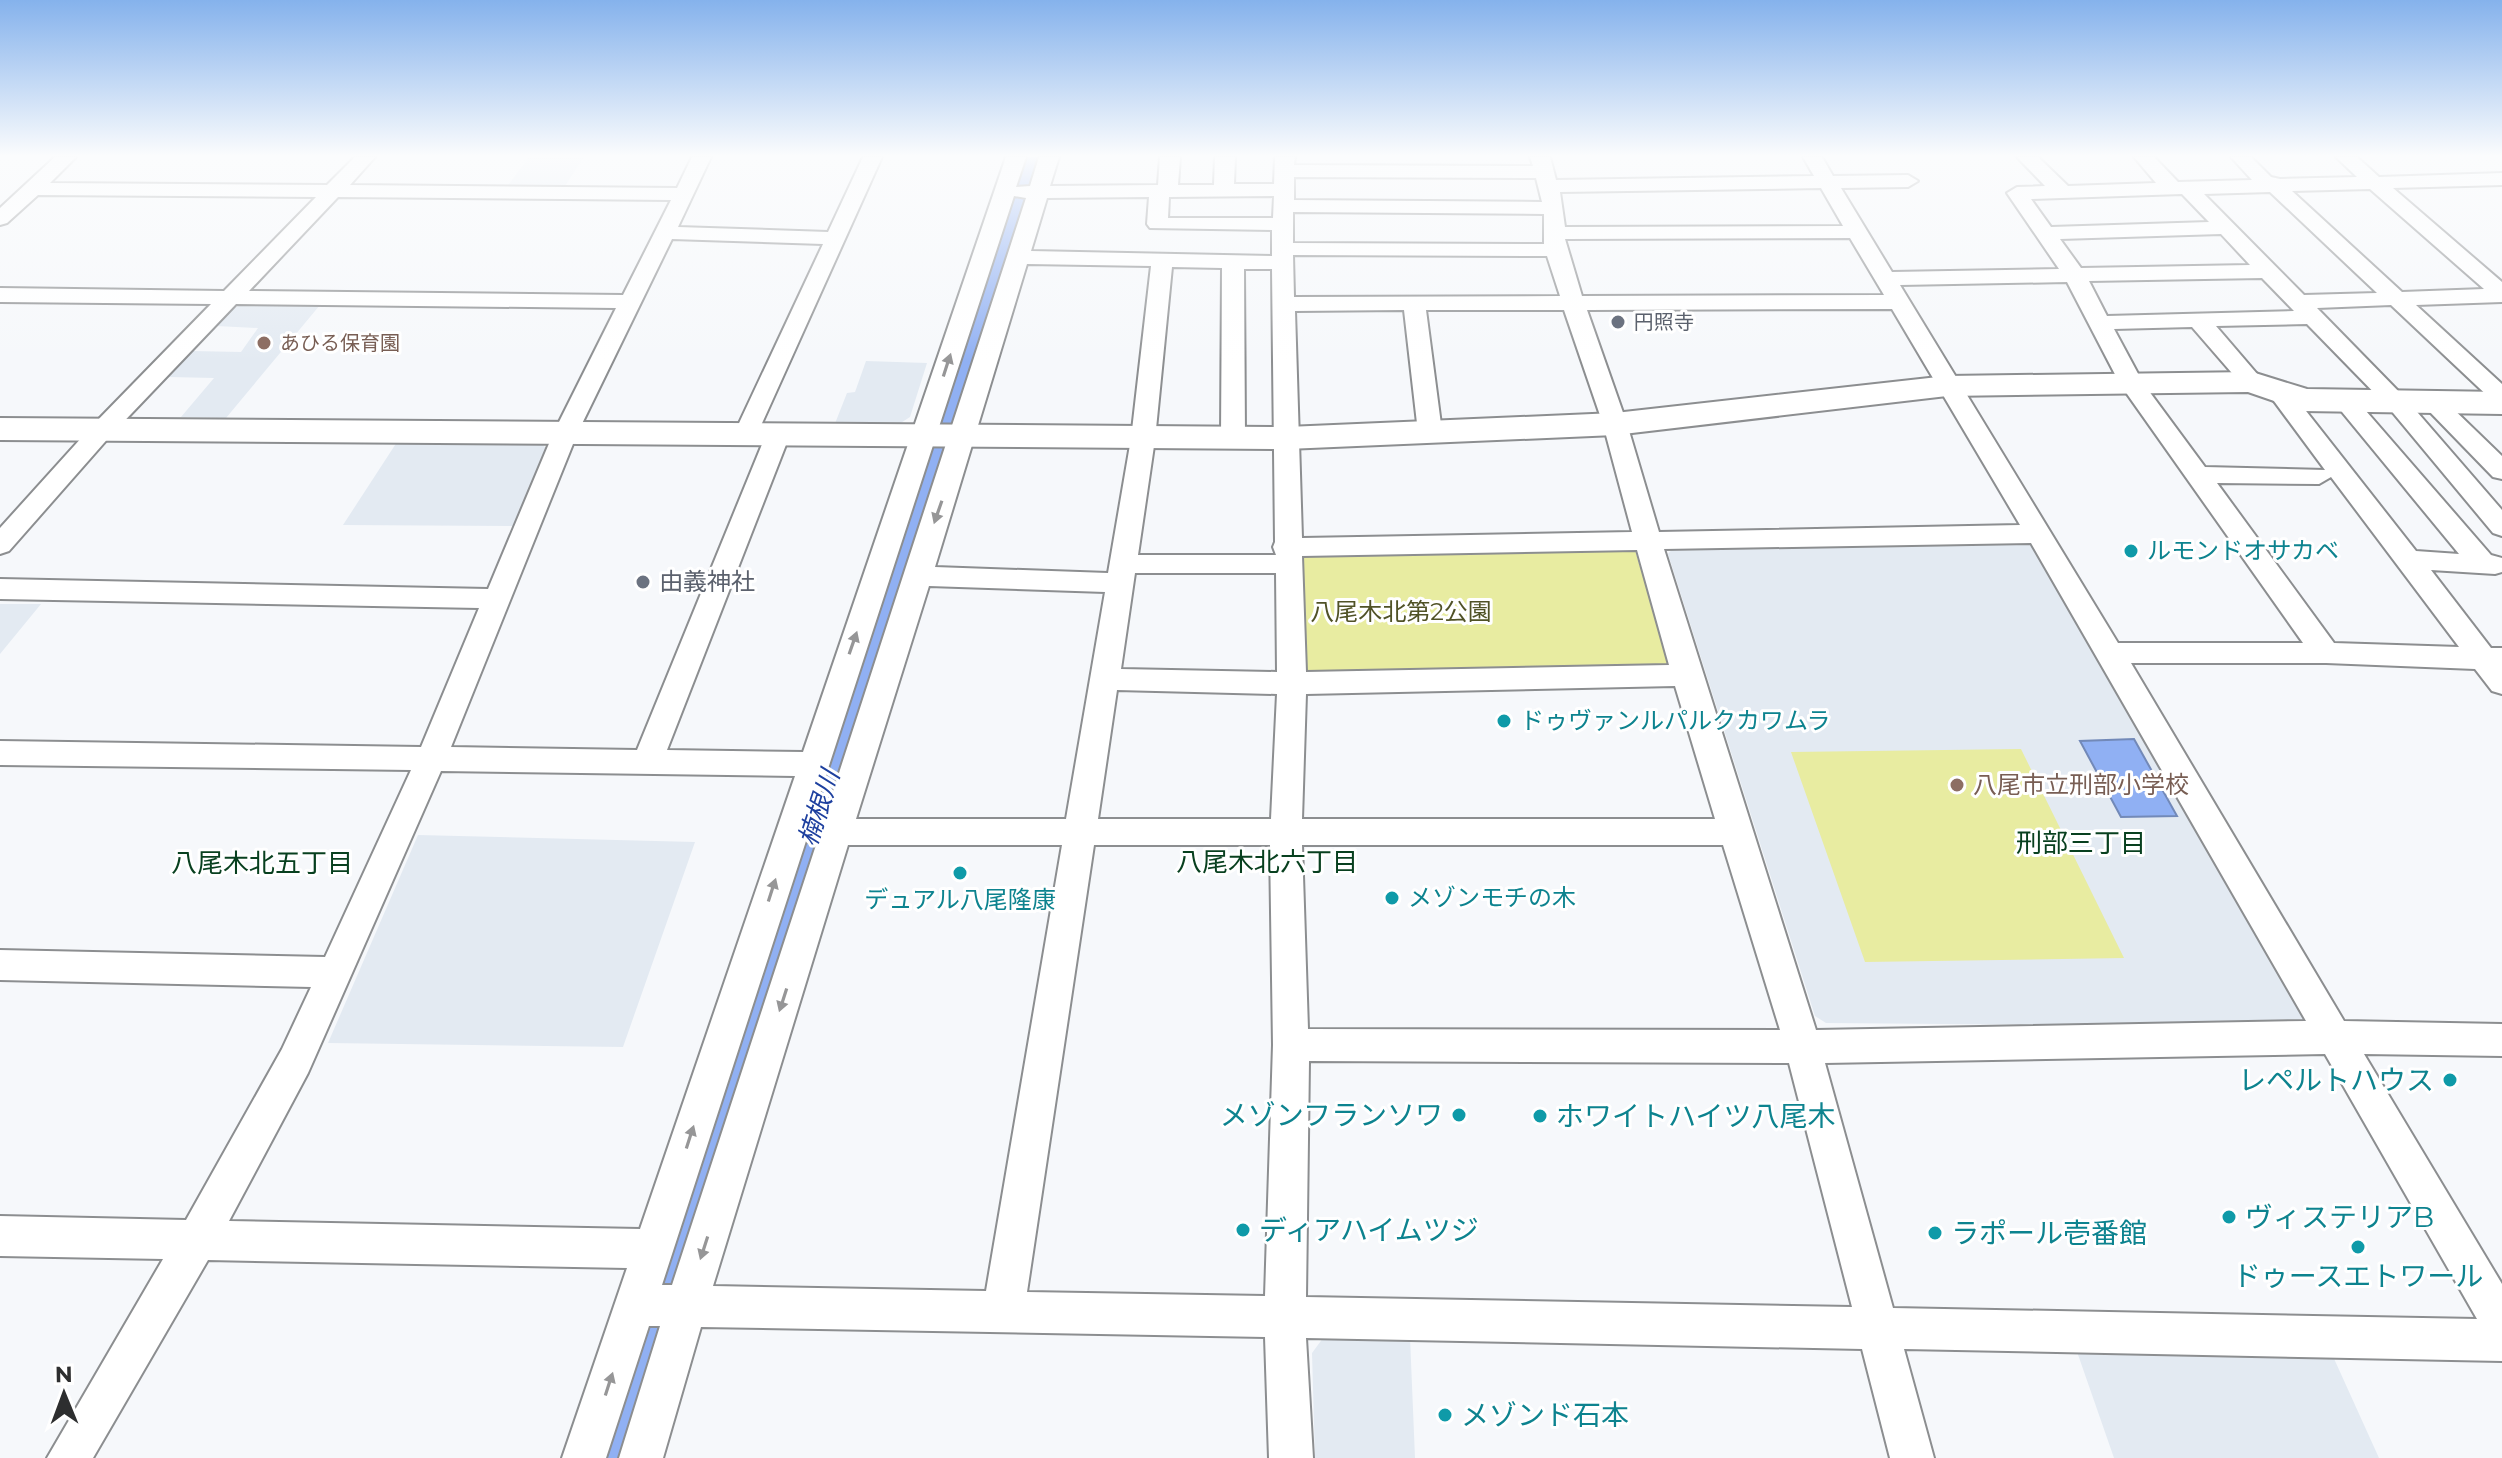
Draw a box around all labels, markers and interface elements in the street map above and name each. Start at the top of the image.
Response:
place label: 円照寺 [1634,310,1694,334]
marker: 円照寺 [1609,313,1627,331]
place label: あひる保育園 [280,331,400,355]
marker: あひる保育園 [255,334,273,352]
one-way arrow [941,352,953,376]
one-way arrow [931,501,943,525]
place label: ルモンドオサカベ [2147,536,2339,565]
marker: ルモンドオサカベ [2122,542,2140,560]
place label: 由義神社 [659,567,755,596]
marker: 由義神社 [634,573,652,591]
park label: 八尾木北第2公園 [1310,597,1492,626]
one-way arrow [847,631,859,655]
place label: ドゥヴァンルパルクカワムラ [1520,706,1831,735]
marker: ドゥヴァンルパルクカワムラ [1495,712,1513,730]
water label: 楠根川 [792,763,847,850]
place label: 八尾市立刑部小学校 [1973,770,2189,799]
marker: 八尾市立刑部小学校 [1948,776,1966,794]
district label: 刑部三丁目 [2016,827,2146,859]
district label: 八尾木北六丁目 [1176,846,1358,878]
district label: 八尾木北五丁目 [171,847,353,879]
marker: デュアル八尾隆康 [951,864,969,882]
one-way arrow [767,878,779,902]
place label: メゾンモチの木 [1408,883,1576,912]
place label: デュアル八尾隆康 [864,885,1056,914]
marker: メゾンモチの木 [1383,889,1401,907]
one-way arrow [776,989,788,1013]
place label: レペルトハウス [2238,1063,2434,1097]
marker: レペルトハウス [2441,1071,2459,1089]
place label: メゾンフランソワ [1220,1098,1443,1132]
place label: ホワイトハイツ八尾木 [1556,1099,1835,1133]
marker: メゾンフランソワ [1450,1106,1468,1124]
marker: ホワイトハイツ八尾木 [1531,1107,1549,1125]
one-way arrow [685,1125,697,1149]
place label: ヴィステリアB [2245,1200,2434,1234]
marker: ヴィステリアB [2220,1208,2238,1226]
place label: ディアハイムツジ [1259,1213,1479,1247]
place label: ラポール壱番館 [1951,1216,2147,1250]
marker: ディアハイムツジ [1234,1221,1252,1239]
marker: ラポール壱番館 [1926,1224,1944,1242]
one-way arrow [697,1236,709,1260]
marker: ドゥースエトワール [2349,1238,2367,1256]
place label: ドゥースエトワール [2233,1259,2483,1293]
north arrow [24,1354,104,1434]
text: N [55,1361,73,1388]
one-way arrow [603,1372,615,1396]
place label: メゾンド石本 [1461,1398,1629,1432]
marker: メゾンド石本 [1436,1406,1454,1424]

